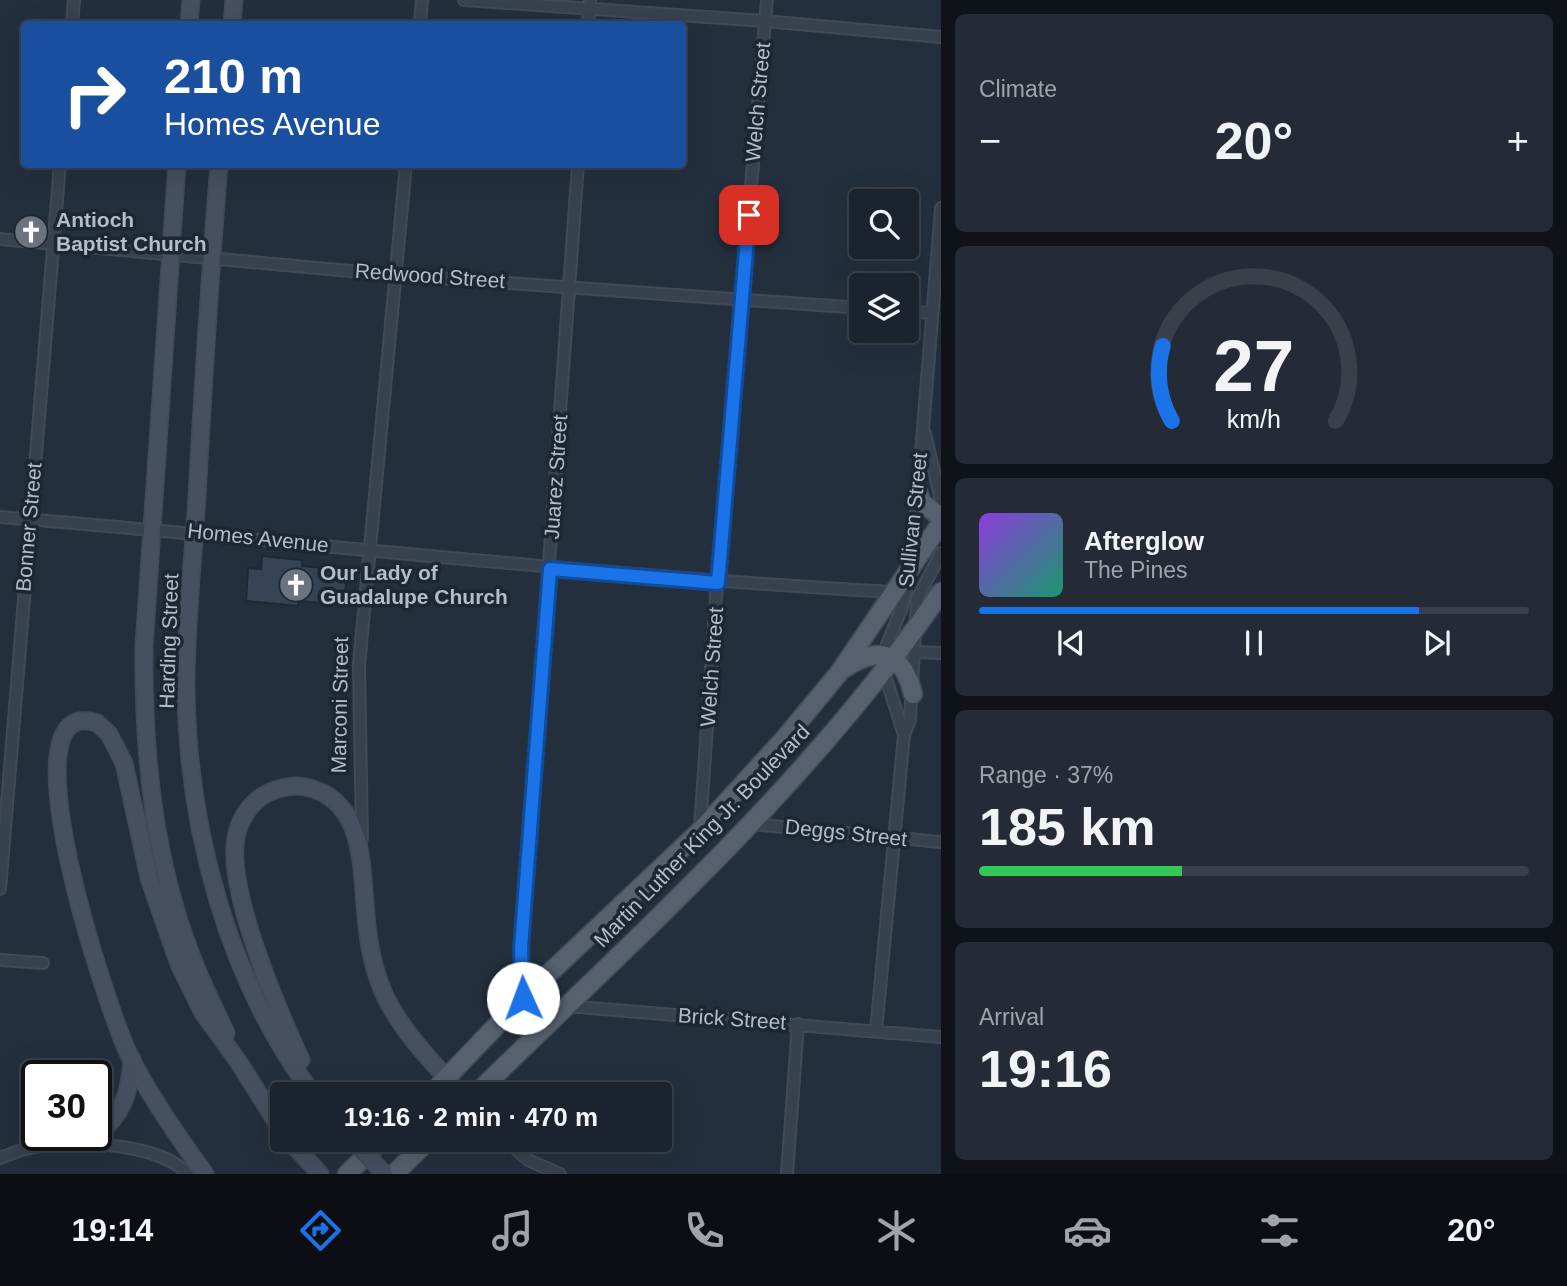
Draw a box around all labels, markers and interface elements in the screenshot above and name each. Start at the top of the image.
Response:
street label: Welch Street [741,41,774,163]
icon: right [49,49,140,140]
text: 210 m [164,49,303,103]
text: Climate [979,76,1057,102]
text: Homes Avenue [164,106,380,142]
text: 20° [1215,112,1293,170]
text: − [979,120,1001,162]
text: + [1507,120,1529,162]
pin [719,185,779,245]
map controls [849,189,919,343]
button: search [849,189,919,259]
icon: arrive [730,196,768,234]
place label: Antioch Baptist Church [56,208,207,255]
church icon: Antioch Baptist Church [12,213,50,251]
street label: Redwood Street [354,259,506,292]
button: layers [849,273,919,343]
text: 27 [1214,325,1294,406]
text: km/h [1227,405,1281,433]
street label: Juarez Street [540,414,571,540]
street label: Sullivan Street [894,451,931,588]
street label: Bonner Street [11,461,46,593]
street label: Homes Avenue [186,519,330,556]
text: Afterglow [1084,526,1204,556]
text: The Pines [1084,557,1188,583]
place label: Our Lady of Guadalupe Church [320,561,508,608]
church icon: Our Lady of Guadalupe Church [277,566,315,604]
street label: Harding Street [155,573,182,709]
street label: Welch Street [696,606,727,728]
icon: previous [1052,624,1090,662]
icon: pause [1235,624,1273,662]
icon: next [1418,624,1456,662]
street label: Marconi Street [327,636,352,773]
street label: Martin Luther King Jr. Boulevard [589,720,814,952]
text: Range · 37% [979,762,1113,788]
text: 185 km [979,798,1155,856]
street label: Deggs Street [784,815,908,850]
position arrow [486,961,560,1035]
street label: Brick Street [677,1003,787,1034]
text: Arrival [979,1004,1044,1030]
text: 19:16 [979,1040,1112,1098]
speed limit sign: 30 [21,1060,112,1151]
text: 19:16 · 2 min · 470 m [344,1102,598,1132]
icon: directions [296,1206,345,1255]
icon: music [488,1206,537,1255]
icon: phone [680,1206,729,1255]
icon: climate [872,1206,921,1255]
icon: car [1063,1206,1112,1255]
icon: filters [1255,1206,1304,1255]
text: 19:14 [71,1212,153,1248]
text: 20° [1447,1212,1496,1248]

